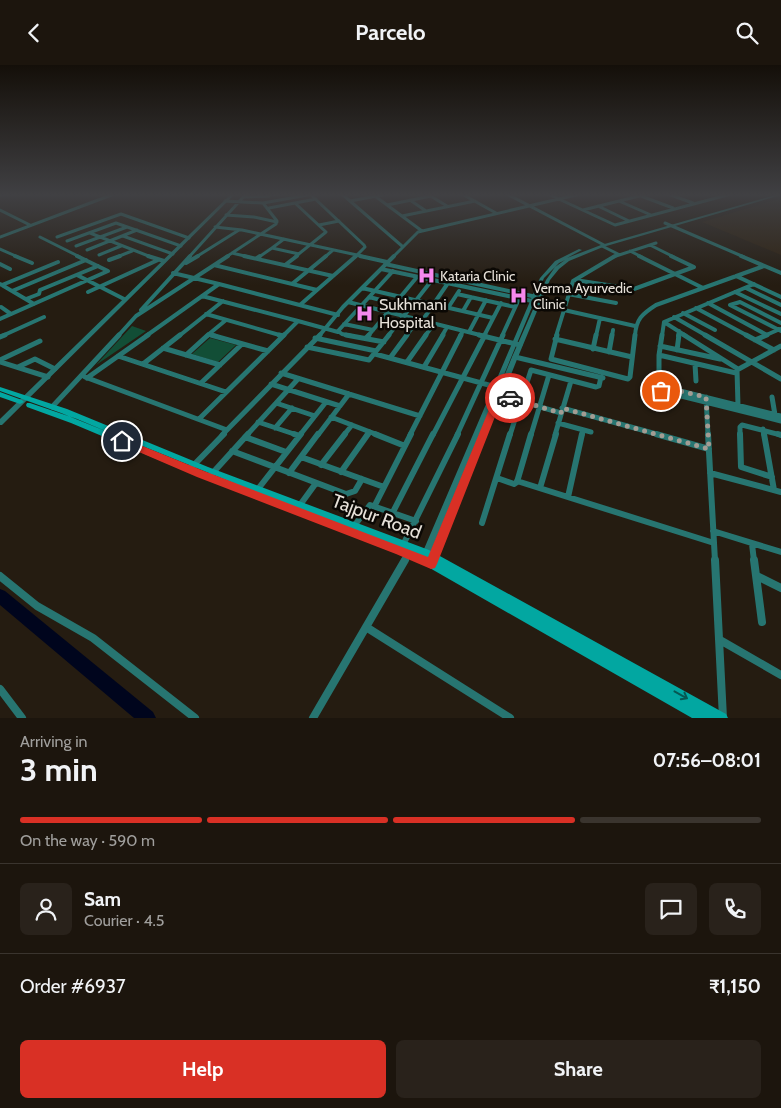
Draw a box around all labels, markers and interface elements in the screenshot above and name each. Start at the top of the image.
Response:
icon: back [20,19,48,47]
text: Parcelo [355,19,426,46]
icon: search [733,19,761,47]
hospital icon: Kataria Clinic [416,266,436,286]
place label: Kataria Clinic [440,267,515,285]
place label: Verma Ayurvedic Clinic [533,279,632,313]
hospital icon: Verma Ayurvedic Clinic [509,286,529,306]
place label: Sukhmani Hospital [379,295,447,332]
hospital icon: Sukhmani Hospital [355,303,375,323]
pin [640,370,682,412]
courier [485,373,535,423]
icon: bag [647,377,675,405]
icon: car [496,384,524,412]
pin [101,420,143,462]
icon: home [108,427,136,455]
street label: Tajpur Road [329,489,425,544]
one-way arrow [673,691,688,700]
text: Arriving in [20,732,87,751]
text: 07:56–08:01 [653,749,761,772]
text: 3 min [20,750,98,789]
text: On the way · 590 m [20,831,155,850]
button: person [20,883,72,935]
button: chat [645,883,697,935]
button: phone [709,883,761,935]
text: Sam [84,888,121,911]
text: Courier · 4.5 [84,911,165,930]
text: Order #6937 [20,975,126,998]
text: ₹1,150 [709,975,761,998]
button: Help [20,1040,386,1098]
button: Share [396,1040,761,1098]

